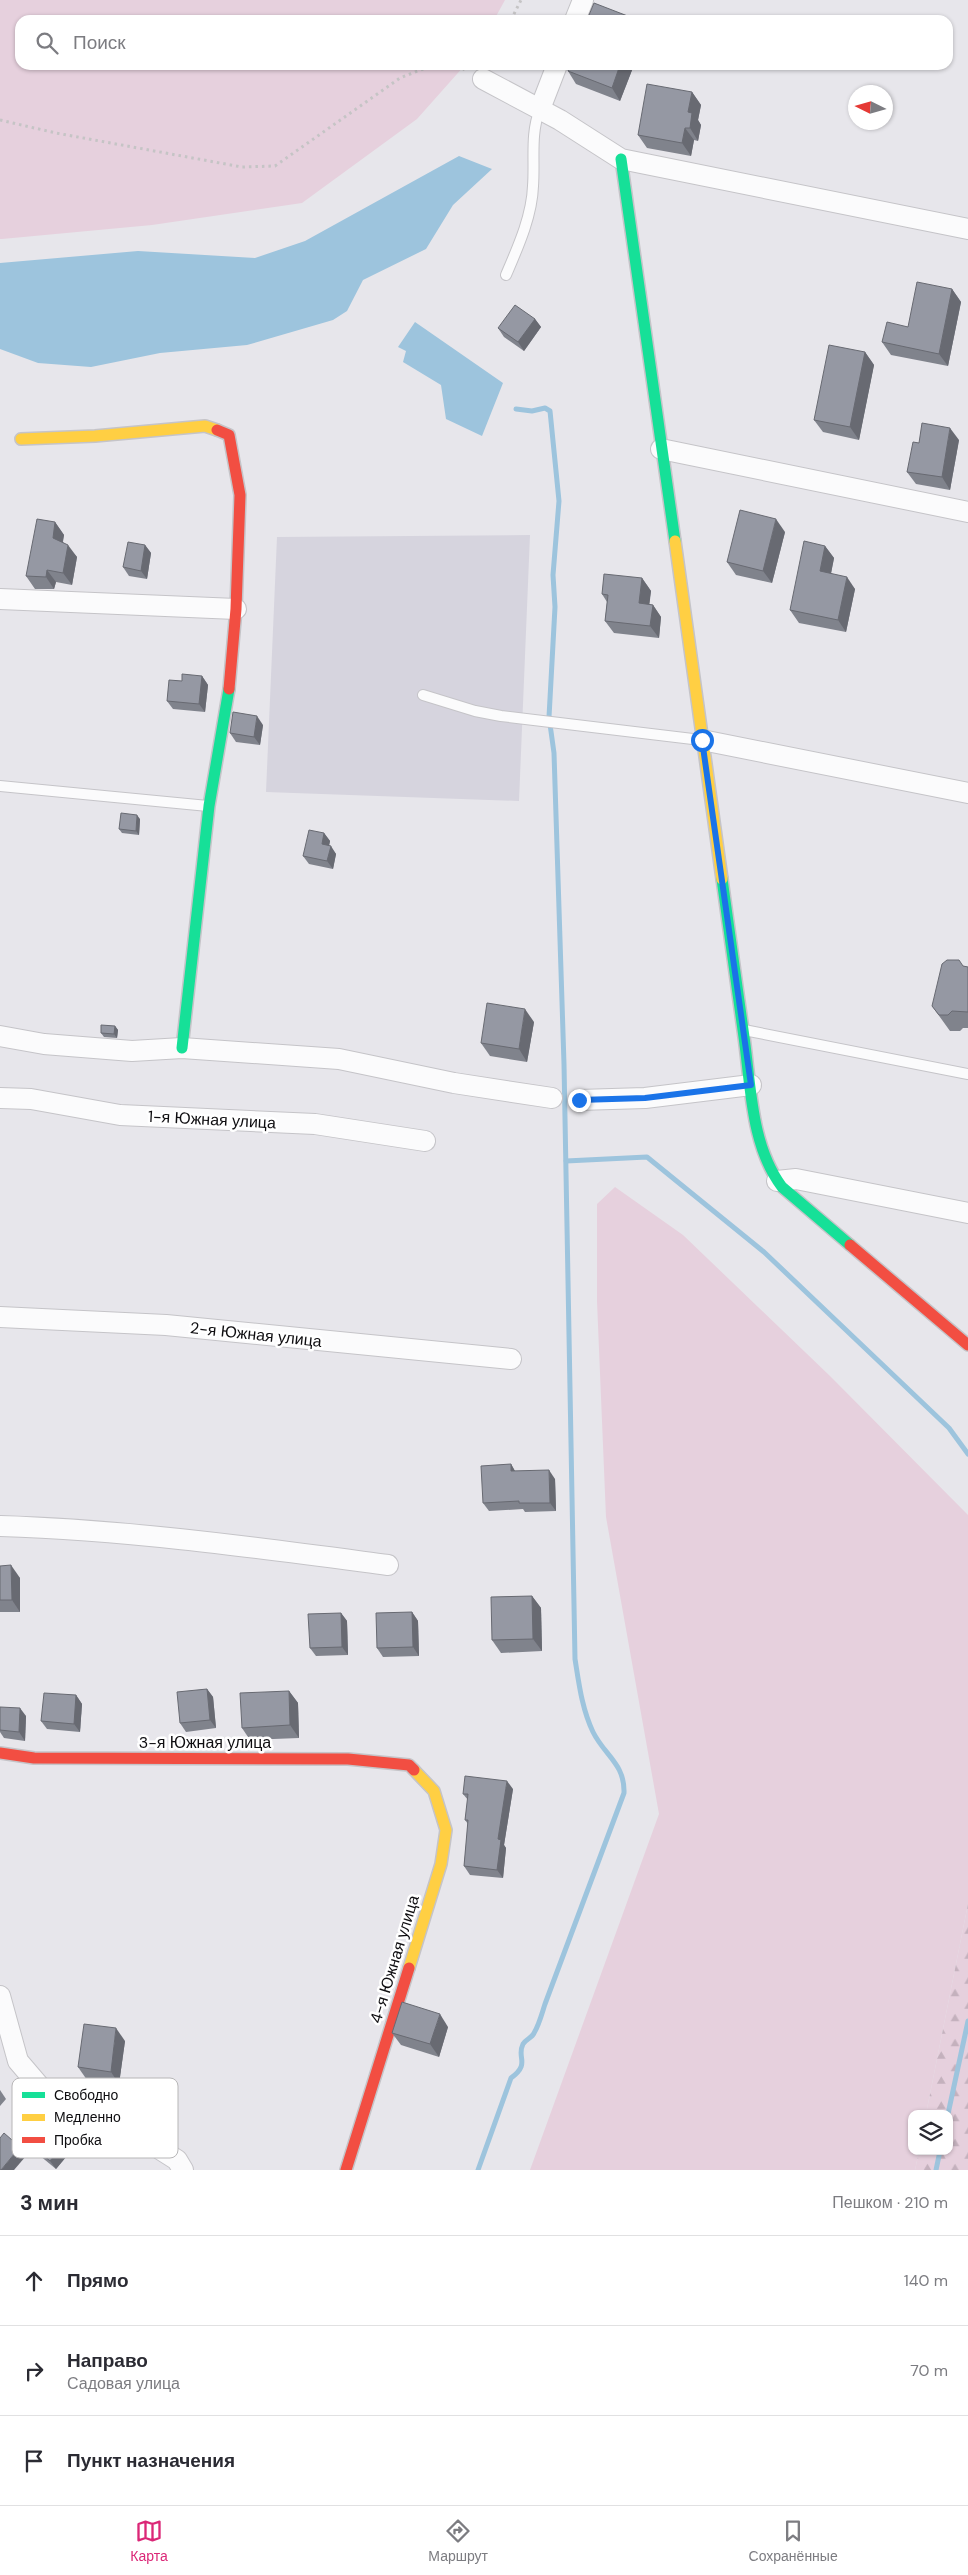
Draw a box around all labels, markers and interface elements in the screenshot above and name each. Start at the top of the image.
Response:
search box [15,15,953,70]
icon: search [33,29,61,57]
text: Поиск [73,30,126,55]
north arrow [848,85,893,130]
route start [691,729,714,752]
route end [568,1089,591,1112]
street label: 1-я Южная улица [147,1106,277,1133]
street label: 2-я Южная улица [189,1317,323,1352]
street label: 3-я Южная улица [139,1732,271,1753]
street label: 4-я Южная улица [365,1892,424,2026]
legend [12,2078,178,2158]
text: Свободно [54,2086,119,2104]
text: Медленно [54,2108,121,2126]
map controls [908,2110,953,2155]
button: layers [908,2110,953,2155]
text: Пробка [54,2131,102,2149]
text: 3 мин [20,2189,79,2217]
text: Пешком · 210 m [832,2192,948,2213]
icon: ahead [20,2267,48,2295]
text: Прямо [67,2268,129,2293]
text: 140 m [904,2270,948,2291]
text: Направо [67,2348,148,2373]
icon: right [20,2357,48,2385]
text: 70 m [910,2360,948,2381]
text: Садовая улица [67,2373,180,2394]
icon: arrive [20,2447,48,2475]
text: Пункт назначения [67,2448,235,2473]
tab: Карта [130,2517,168,2565]
tab: Маршрут [428,2517,488,2565]
tab: Сохранённые [749,2517,838,2565]

